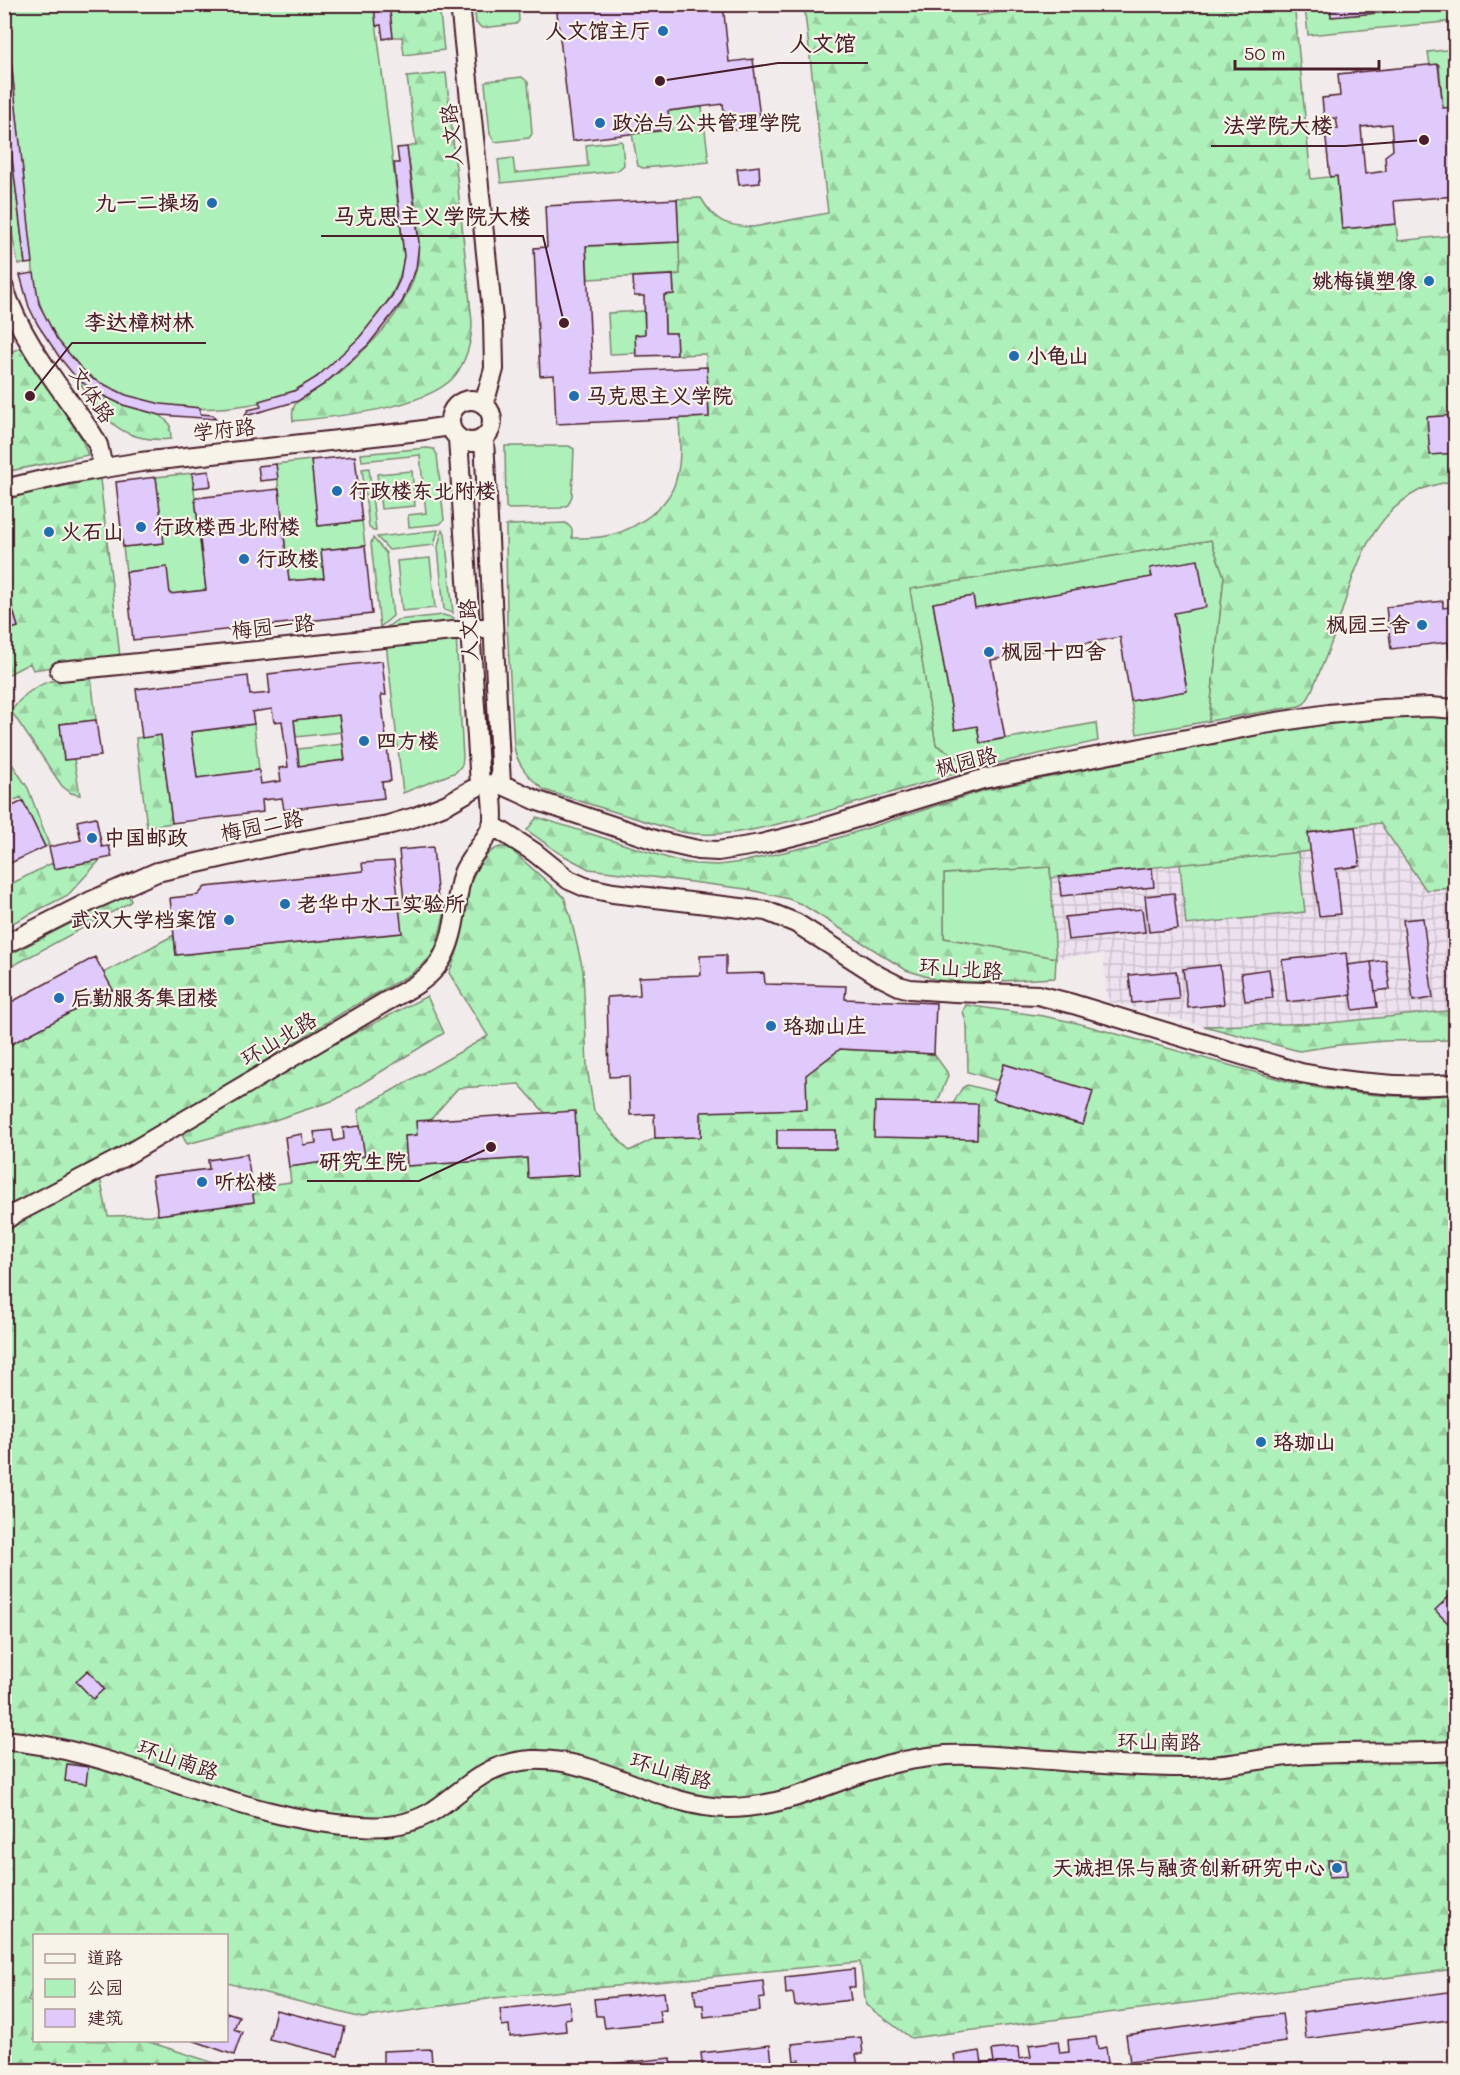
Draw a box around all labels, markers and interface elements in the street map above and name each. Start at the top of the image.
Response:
place label: 人文馆主厅 [546,16,651,43]
callout: 人文馆 [778,23,868,63]
marker: 人文馆主厅 [656,24,670,38]
text: 人文馆 [790,28,856,57]
scale bar [1235,33,1379,71]
text: 50 m [1244,41,1286,65]
street label: 人文路 [434,102,467,168]
callout: 法学院大楼 [1211,106,1345,146]
place label: 政治与公共管理学院 [612,108,801,135]
text: 法学院大楼 [1223,110,1333,139]
marker: 政治与公共管理学院 [593,116,607,130]
place label: 九一二操场 [95,188,200,215]
marker: 九一二操场 [205,196,219,210]
callout: 马克思主义学院大楼 [321,196,543,236]
text: 马克思主义学院大楼 [333,201,531,230]
place label: 姚梅镇塑像 [1312,266,1417,293]
marker: 姚梅镇塑像 [1422,274,1436,288]
callout: 李达樟树林 [72,303,206,343]
text: 李达樟树林 [84,307,194,336]
place label: 小龟山 [1026,341,1089,368]
marker: 小龟山 [1007,349,1021,363]
street label: 文体路 [64,360,122,428]
place label: 马克思主义学院 [586,381,733,408]
marker: 马克思主义学院 [567,389,581,403]
street label: 学府路 [191,412,257,445]
place label: 行政楼东北附楼 [349,476,496,503]
marker: 行政楼东北附楼 [330,484,344,498]
place label: 行政楼西北附楼 [153,512,300,539]
place label: 火石山 [61,517,124,544]
marker: 行政楼西北附楼 [134,520,148,534]
marker: 火石山 [42,525,56,539]
place label: 行政楼 [256,544,319,571]
marker: 行政楼 [237,552,251,566]
street label: 人文路 [452,598,483,662]
street label: 梅园一路 [230,608,316,643]
place label: 枫园三舍 [1326,610,1410,637]
marker: 枫园三舍 [1415,618,1429,632]
place label: 枫园十四舍 [1001,637,1106,664]
marker: 枫园十四舍 [982,645,996,659]
place label: 四方楼 [376,726,439,753]
marker: 四方楼 [357,734,371,748]
street label: 枫园路 [932,740,999,781]
street label: 梅园二路 [218,803,306,846]
place label: 中国邮政 [104,823,188,850]
marker: 中国邮政 [85,831,99,845]
place label: 老华中水工实验所 [297,889,465,916]
marker: 老华中水工实验所 [278,897,292,911]
place label: 武汉大学档案馆 [70,905,217,932]
marker: 武汉大学档案馆 [222,913,236,927]
street label: 环山北路 [918,951,1004,984]
place label: 后勤服务集团楼 [71,983,218,1010]
marker: 后勤服务集团楼 [52,991,66,1005]
street label: 环山北路 [235,1005,321,1071]
place label: 珞珈山庄 [783,1011,867,1038]
marker: 珞珈山庄 [764,1019,778,1033]
callout: 研究生院 [307,1141,419,1181]
text: 研究生院 [319,1146,407,1175]
place label: 听松楼 [214,1167,277,1194]
marker: 听松楼 [195,1175,209,1189]
place label: 珞珈山 [1273,1427,1336,1454]
marker: 珞珈山 [1254,1435,1268,1449]
street label: 环山南路 [1117,1726,1201,1755]
street label: 环山南路 [134,1732,223,1785]
street label: 环山南路 [627,1745,716,1794]
place label: 天诚担保与融资创新研究中心 [1052,1853,1325,1880]
marker: 天诚担保与融资创新研究中心 [1330,1861,1344,1875]
legend [33,1934,228,2042]
text: 道路 [87,1945,123,1969]
text: 公园 [87,1975,123,1999]
text: 建筑 [87,2005,123,2029]

